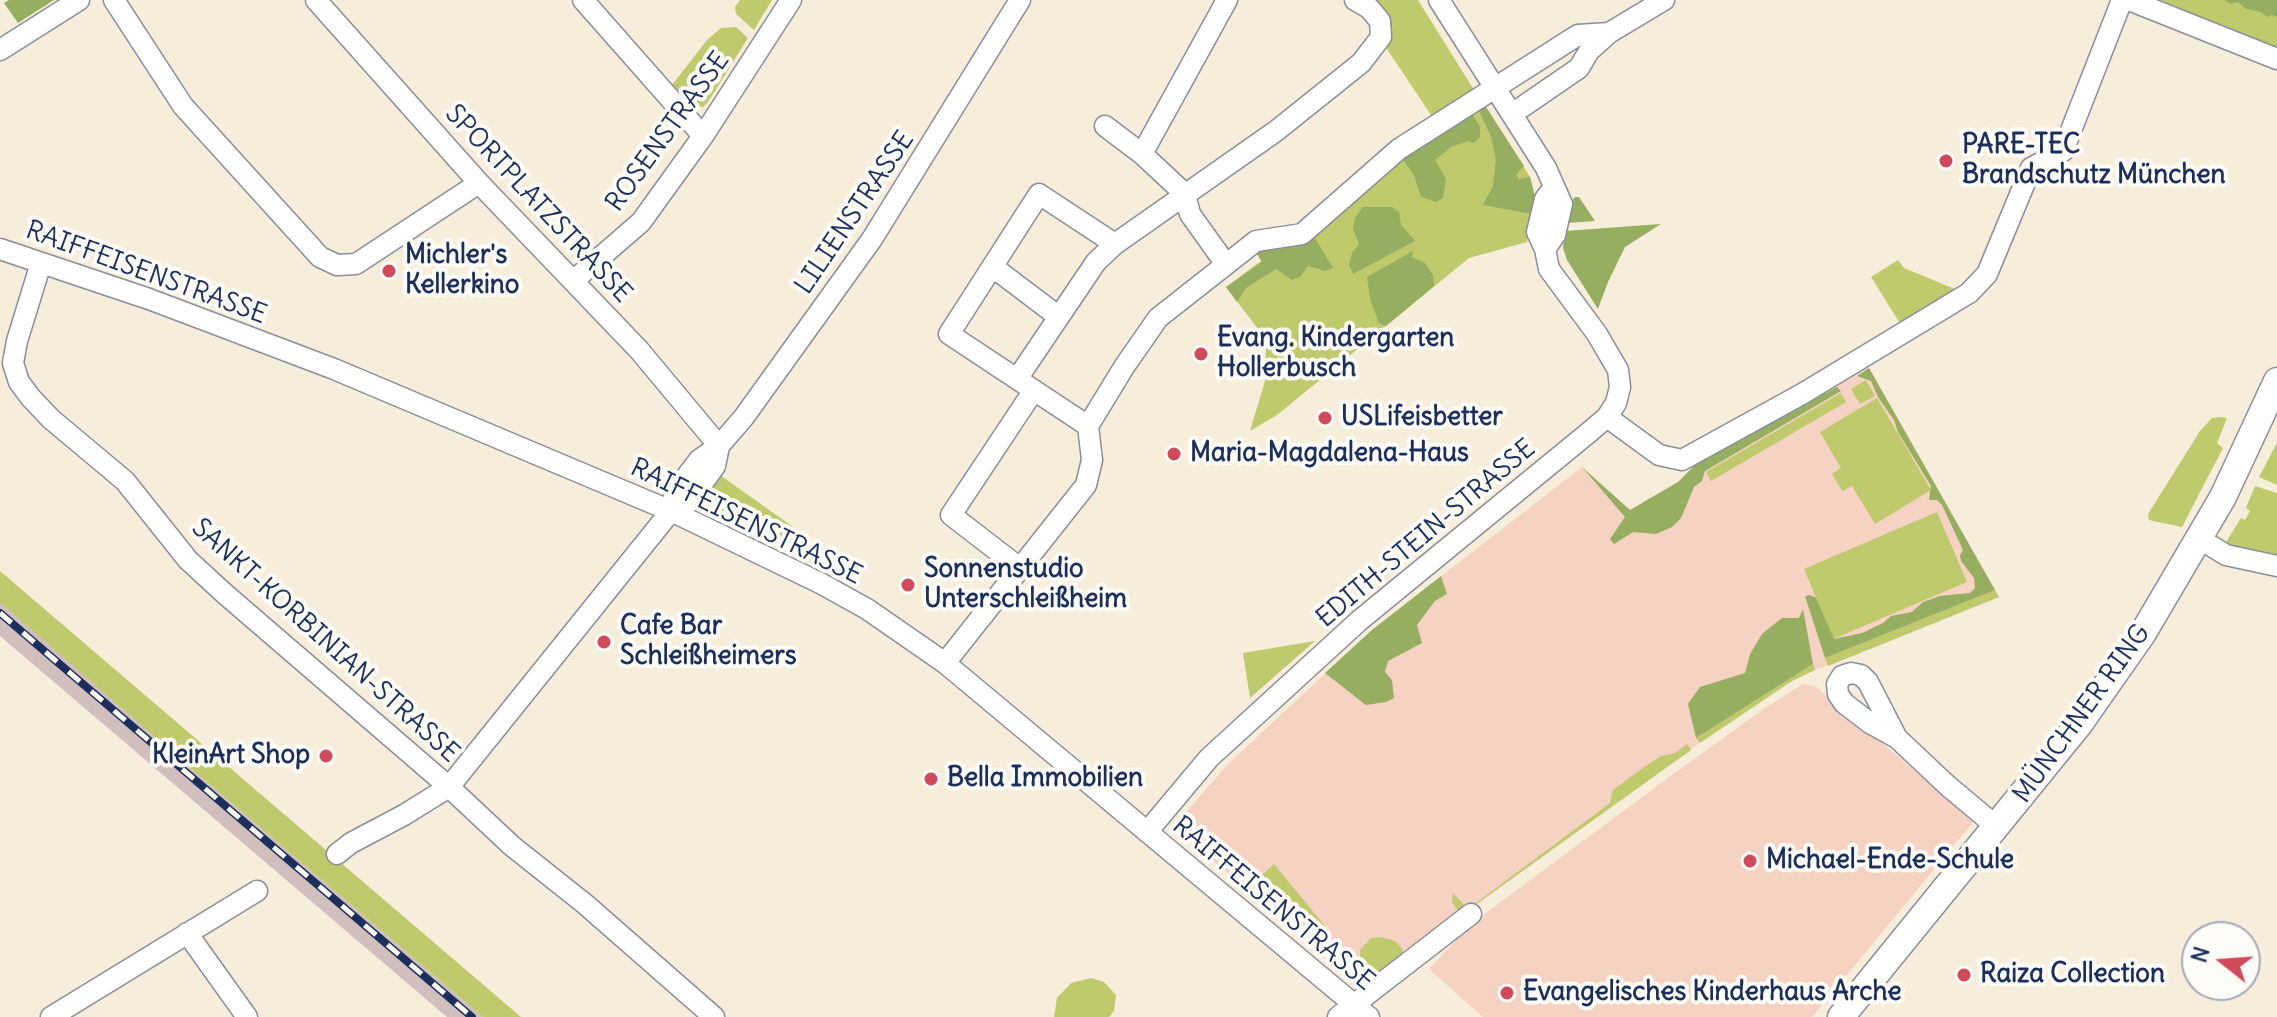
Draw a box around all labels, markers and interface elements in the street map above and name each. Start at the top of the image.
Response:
street label: ROSENSTRASSE [600,46,736,218]
street label: SPORTPLATZSTRASSE [438,99,638,309]
street label: LILIENSTRASSE [789,126,921,300]
place label: PARE-TEC Brandschutz München [1962,130,2226,192]
marker: PARE-TEC Brandschutz München [1937,152,1955,170]
street label: RAIFFEISENSTRASSE [21,215,271,331]
place label: Michler's Kellerkino [405,240,519,302]
marker: Michler's Kellerkino [380,262,398,280]
place label: Evang. Kindergarten Hollerbusch [1217,323,1454,384]
marker: Evang. Kindergarten Hollerbusch [1192,345,1210,363]
place label: USLifeisbetter [1341,402,1503,434]
marker: USLifeisbetter [1316,409,1334,427]
street label: EDITH-STEIN-STRASSE [1310,433,1542,635]
place label: Maria-Magdalena-Haus [1190,438,1469,470]
marker: Maria-Magdalena-Haus [1165,445,1183,463]
street label: RAIFFEISENSTRASSE [625,452,867,592]
street label: SANKT-KORBINIAN-STRASSE [185,513,465,769]
place label: Sonnenstudio Unterschleißheim [924,554,1127,616]
marker: Sonnenstudio Unterschleißheim [899,576,917,594]
place label: Cafe Bar Schleißheimers [620,611,797,672]
street label: MÜNCHNER RING [2007,619,2157,809]
marker: Cafe Bar Schleißheimers [595,633,613,651]
place label: KleinArt Shop [152,740,310,772]
marker: KleinArt Shop [317,747,335,765]
place label: Bella Immobilien [947,763,1143,795]
marker: Bella Immobilien [922,770,940,788]
street label: RAIFFEISENSTRASSE [1166,810,1380,998]
place label: Michael-Ende-Schule [1766,845,2014,877]
marker: Michael-Ende-Schule [1741,852,1759,870]
north arrow [2181,921,2261,1001]
text: N [2184,943,2216,966]
place label: Raiza Collection [1980,959,2165,991]
marker: Raiza Collection [1955,966,1973,984]
place label: Evangelisches Kinderhaus Arche [1523,977,1902,1009]
marker: Evangelisches Kinderhaus Arche [1498,984,1516,1002]

